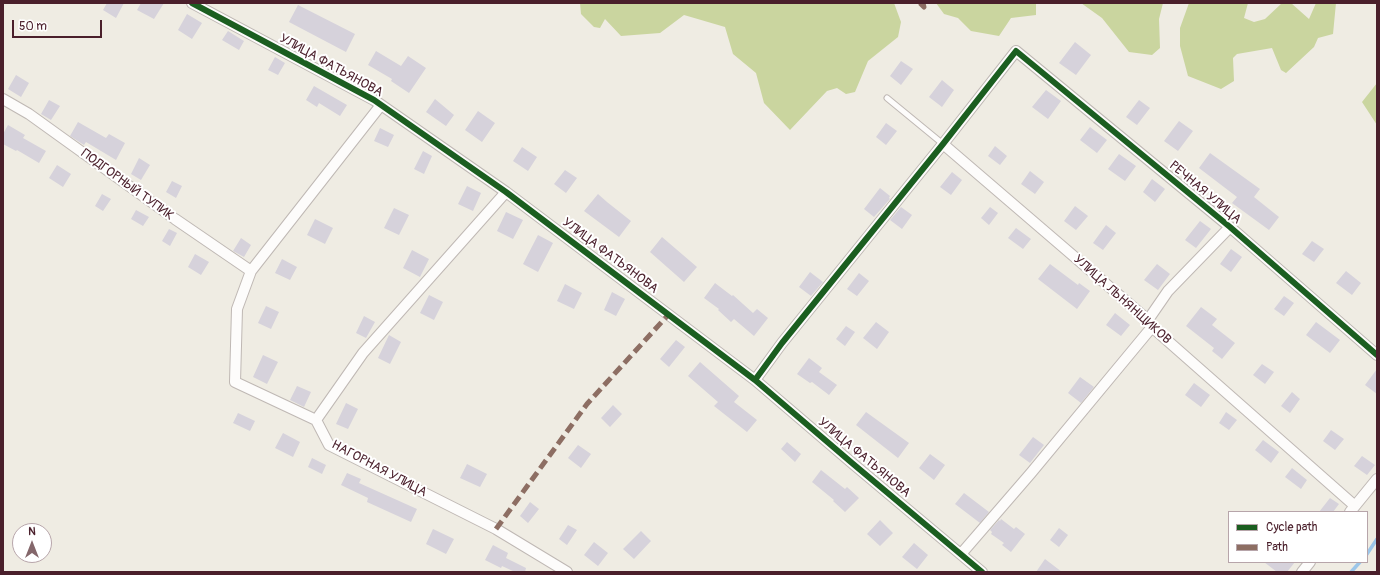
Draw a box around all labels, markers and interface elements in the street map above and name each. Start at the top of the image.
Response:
scale bar [14,12,104,38]
text: 50 m [19,19,47,34]
street label: УЛИЦА ФАТЬЯНОВА [277,31,385,101]
street label: ПОДГОРНЫЙ ТУПИК [77,146,177,224]
street label: РЕЧНАЯ УЛИЦА [1166,158,1244,228]
street label: УЛИЦА ФАТЬЯНОВА [559,215,661,297]
street label: УЛИЦА ЛЬНЯНЩИКОВ [1070,252,1174,348]
street label: УЛИЦА ФАТЬЯНОВА [815,415,913,501]
street label: НАГОРНАЯ УЛИЦА [329,437,429,501]
legend [1228,511,1368,563]
text: Cycle path [1266,520,1317,535]
north arrow [12,523,52,563]
text: N [28,525,36,538]
text: Path [1266,540,1288,555]

